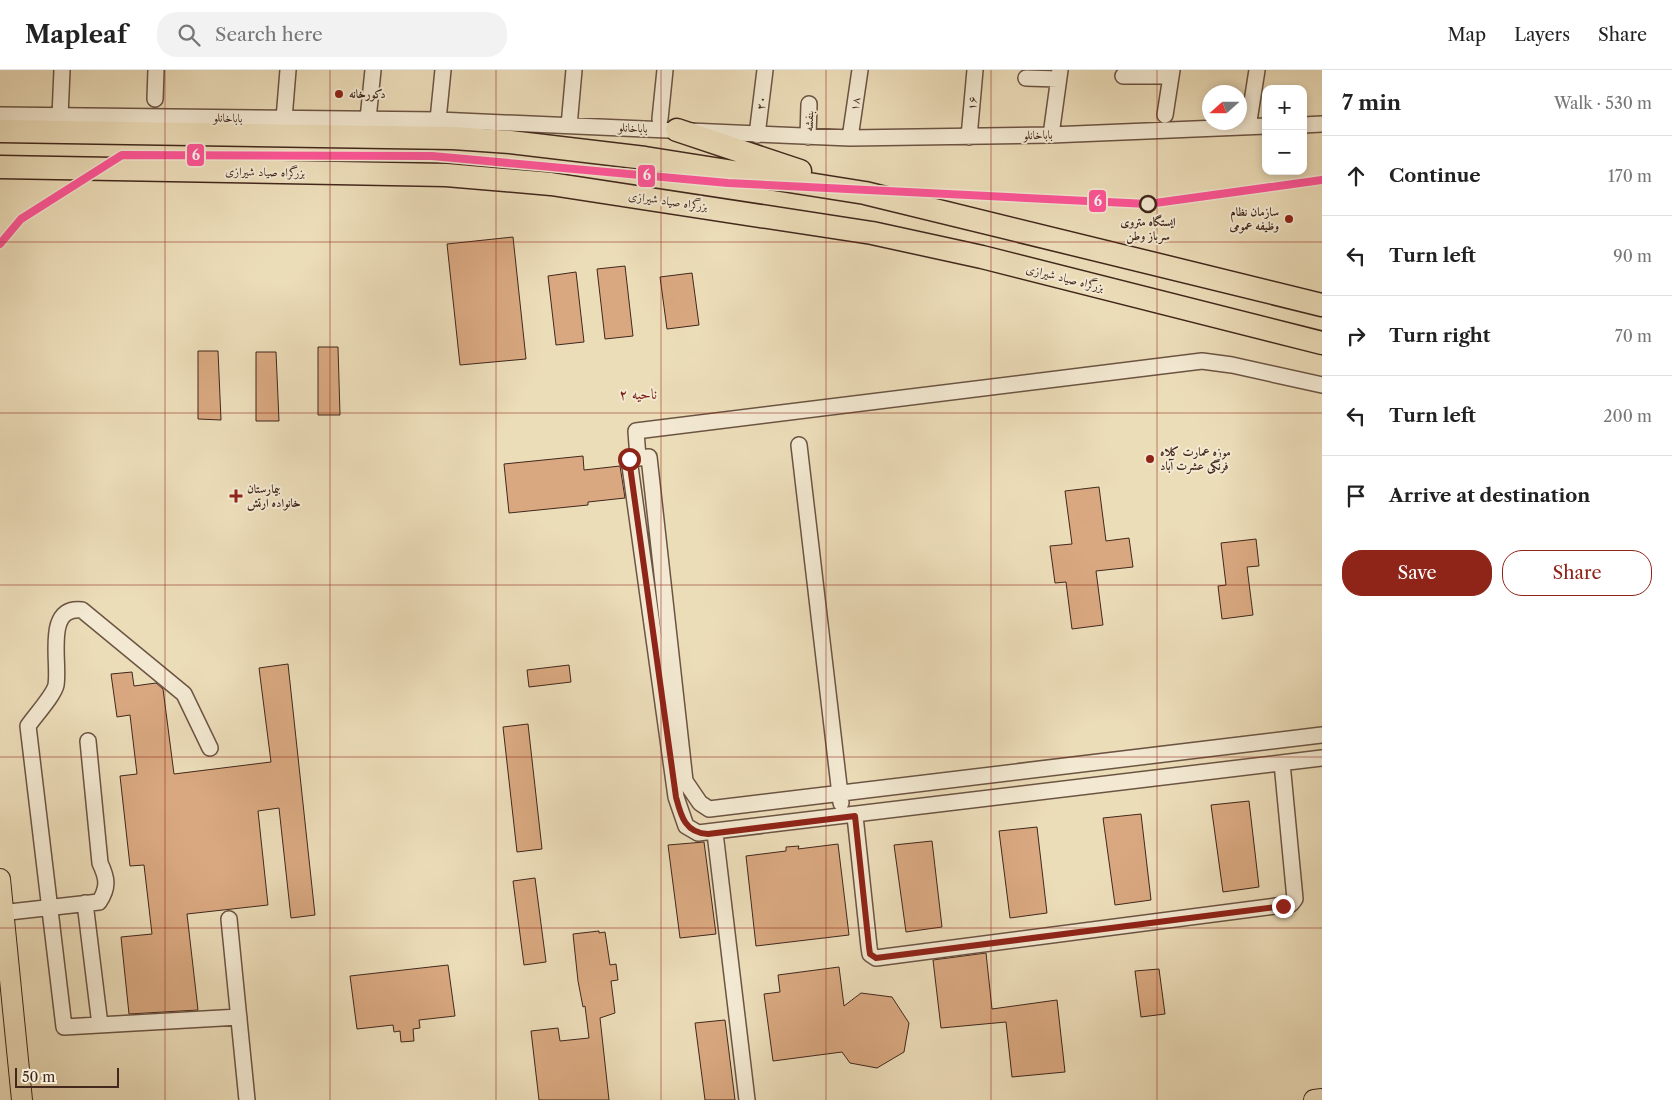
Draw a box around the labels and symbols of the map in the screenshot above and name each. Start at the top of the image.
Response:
north arrow [1202,85,1247,130]
place label: دکورخانه [349,86,386,102]
marker: دکورخانه [333,88,345,100]
street label: ۲۰ [752,95,769,111]
street label: ۱۶ [963,95,980,111]
street label: ۱۸ [846,96,863,112]
street label: باباخانلو [211,110,243,125]
street label: بنفشه [801,110,816,132]
street label: باباخانلو [616,119,648,136]
street label: باباخانلو [1021,126,1053,143]
line badge: 6 [186,143,205,167]
text: 6 [192,146,200,164]
street label: بزرگراه صیاد شیرازی [225,163,305,181]
line badge: 6 [637,164,656,188]
text: 6 [643,166,651,184]
street label: بزرگراه صیاد شیرازی [627,188,709,214]
line badge: 6 [1088,189,1107,213]
text: 6 [1094,192,1102,210]
marker: ایستگاه متروی سرباز وطن [1139,195,1157,213]
place label: سازمان نظام وظیفه عمومی [1228,204,1279,234]
marker: سازمان نظام وظیفه عمومی [1283,213,1295,225]
place label: ایستگاه متروی سرباز وطن [1120,214,1176,245]
street label: بزرگراه صیاد شیرازی [1024,261,1106,295]
district label: ناحیه ۲ [619,384,657,403]
place label: موزه عمارت کلاه فرنگی عشرت آباد [1160,444,1231,475]
route start [618,448,641,471]
marker: موزه عمارت کلاه فرنگی عشرت آباد [1144,453,1156,465]
place label: بیمارستان خانواده ارتش [247,481,300,511]
marker: بیمارستان خانواده ارتش [229,489,243,503]
route end [1272,895,1295,918]
scale bar [15,1065,119,1088]

